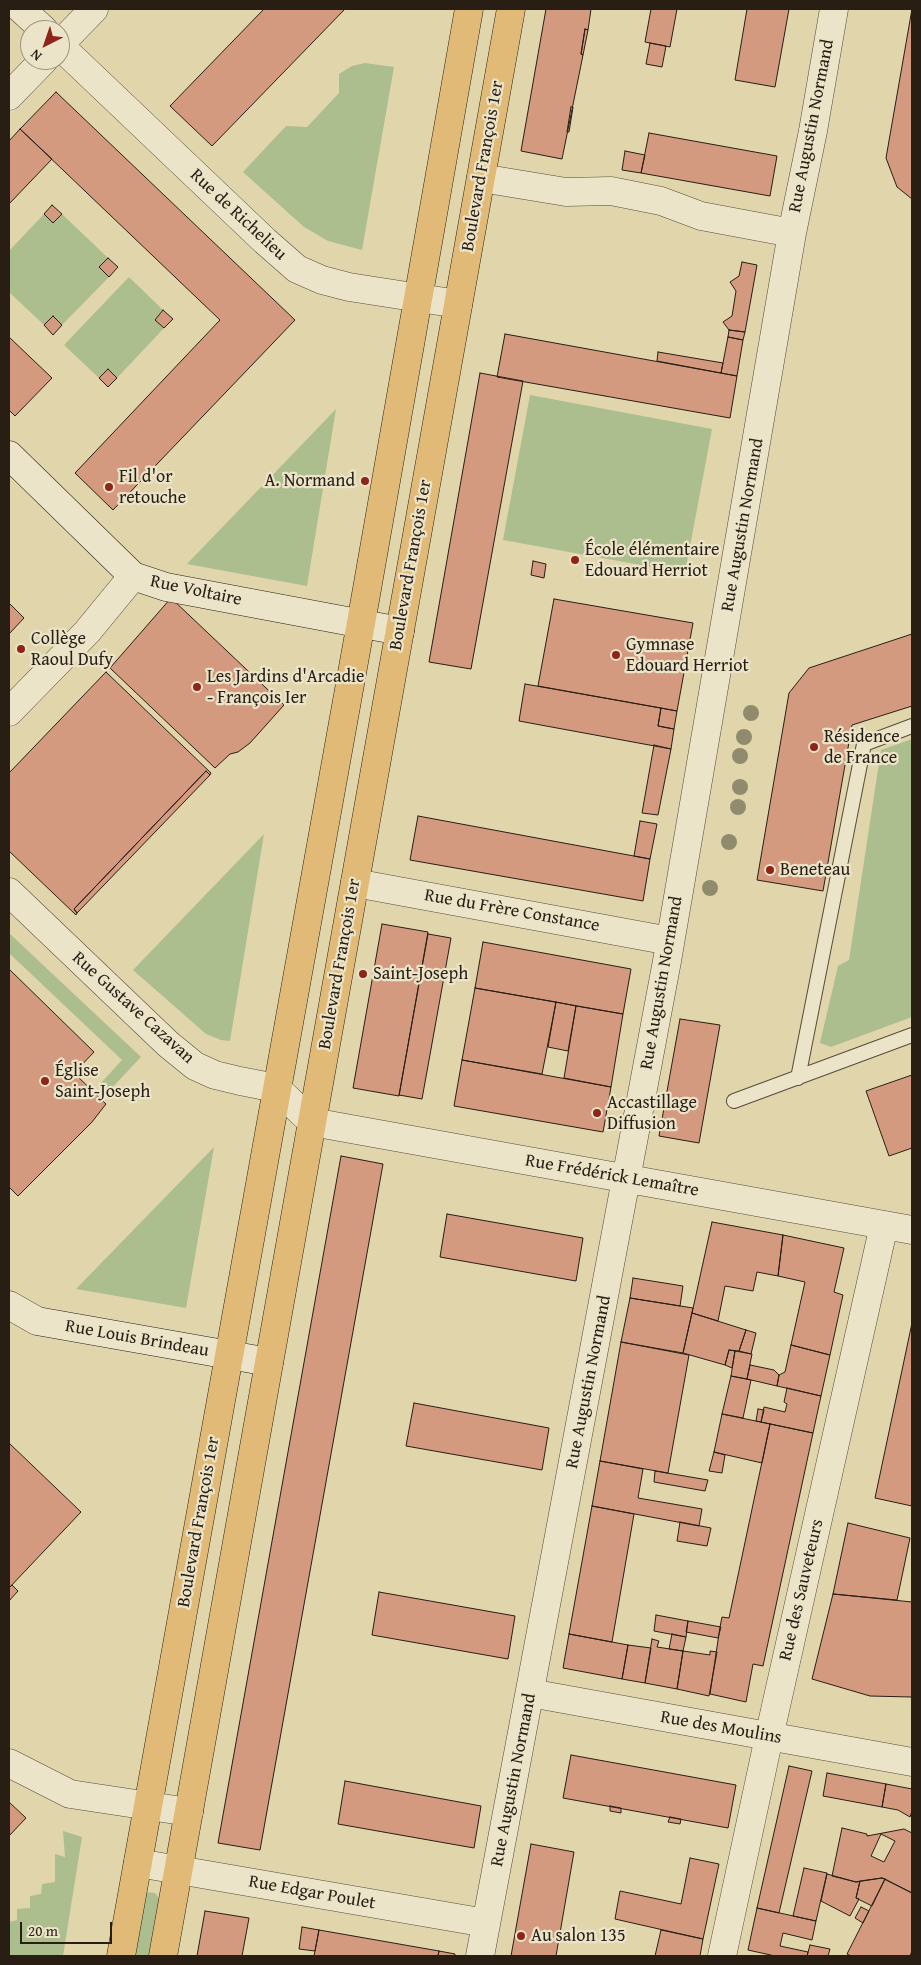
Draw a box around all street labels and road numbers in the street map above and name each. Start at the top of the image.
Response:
street label: Rue Augustin Normand [785,38,839,214]
street label: Boulevard François 1er [457,79,509,253]
street label: Rue de Richelieu [185,165,291,265]
street label: Rue Augustin Normand [717,437,769,613]
street label: Boulevard François 1er [385,478,437,652]
street label: Rue Voltaire [148,571,244,611]
street label: Boulevard François 1er [314,877,366,1051]
street label: Rue du Frère Constance [423,885,601,937]
street label: Rue Augustin Normand [636,895,688,1071]
street label: Rue Gustave Cazavan [67,947,199,1069]
street label: Rue Frédérick Lemaître [523,1150,701,1202]
street label: Rue Augustin Normand [562,1294,616,1470]
street label: Rue Louis Brindeau [64,1316,210,1362]
street label: Boulevard François 1er [173,1435,225,1609]
street label: Rue des Sauveteurs [775,1517,829,1663]
street label: Rue Augustin Normand [487,1692,541,1868]
street label: Rue des Moulins [659,1707,783,1749]
street label: Rue Edgar Poulet [247,1871,377,1915]

